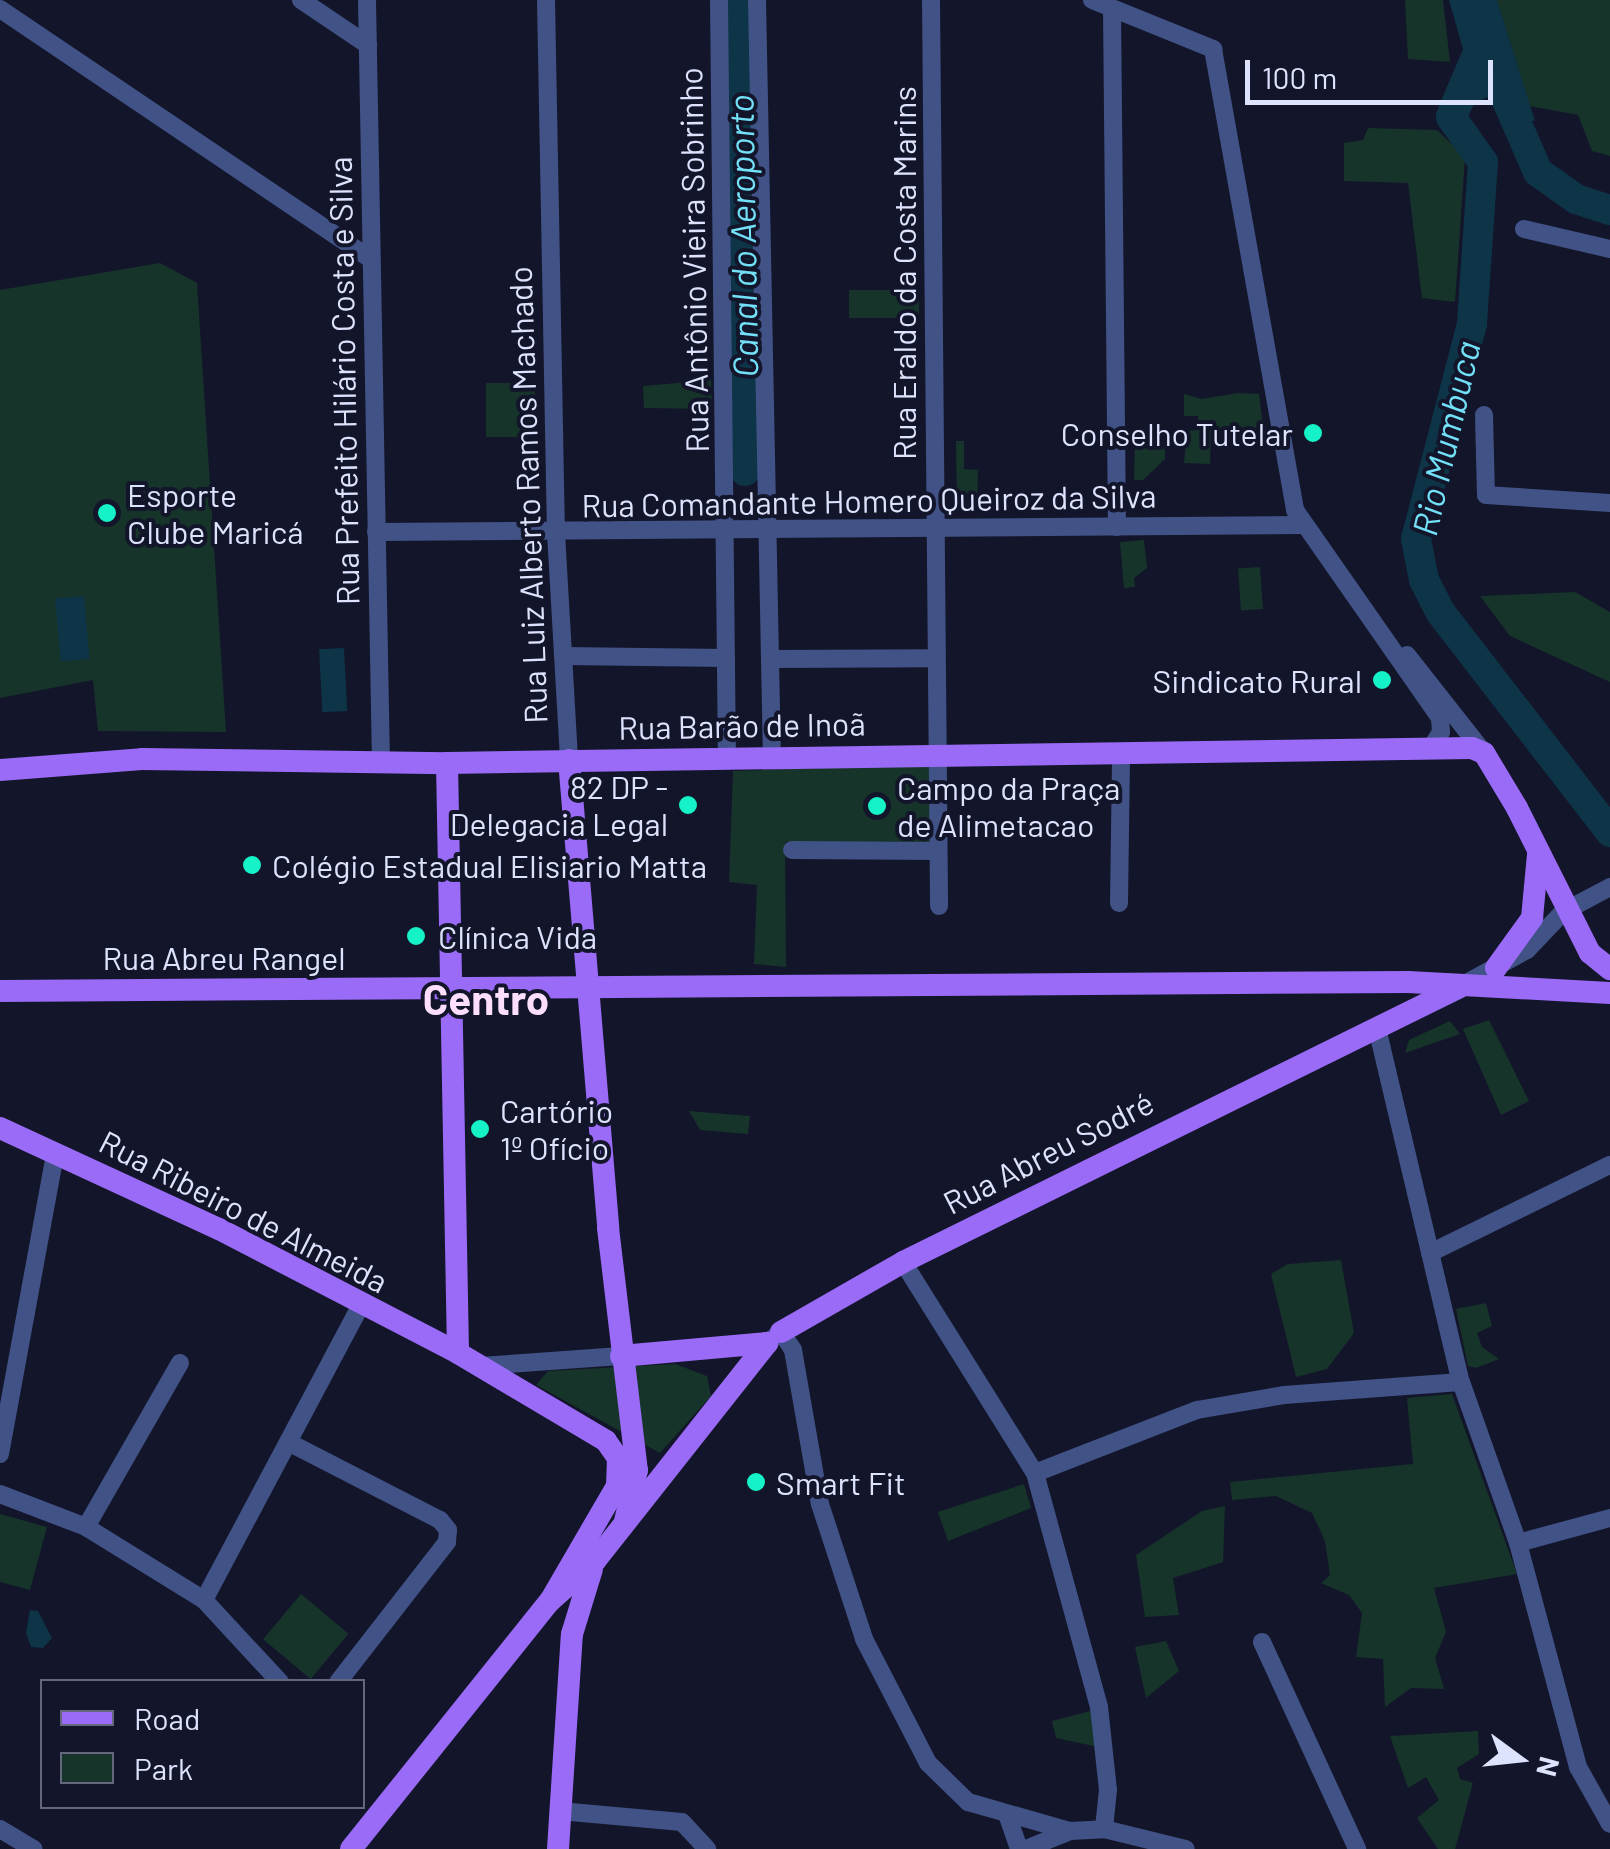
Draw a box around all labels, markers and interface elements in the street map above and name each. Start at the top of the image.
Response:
scale bar [1250,40,1498,102]
text: 100 m [1262,59,1337,95]
street label: Rua Antônio Vieira Sobrinho [670,67,716,453]
street label: Rua Eraldo da Costa Marins [884,86,922,460]
water label: Canal do Aeroporto [719,94,765,378]
street label: Rua Prefeito Hilário Costa e Silva [320,156,366,606]
street label: Rua Luiz Alberto Ramos Machado [500,266,554,724]
water label: Rio Mumbuca [1402,337,1488,539]
place label: Conselho Tutelar [1061,414,1293,452]
marker: Conselho Tutelar [1302,422,1324,444]
place label: Esporte Clube Maricá [127,476,304,551]
street label: Rua Comandante Homero Queiroz da Silva [581,476,1157,524]
marker: Esporte Clube Maricá [96,502,118,524]
place label: Sindicato Rural [1153,661,1362,699]
marker: Sindicato Rural [1371,669,1393,691]
street label: Rua Barão de Inoã [618,704,866,746]
place label: 82 DP - Delegacia Legal [450,768,668,843]
place label: Campo da Praça de Alimetacao [897,769,1120,844]
marker: 82 DP - Delegacia Legal [677,794,699,816]
marker: Campo da Praça de Alimetacao [866,795,888,817]
place label: Colégio Estadual Elisiario Matta [272,846,707,884]
marker: Colégio Estadual Elisiario Matta [241,854,263,876]
place label: Clínica Vida [438,917,597,955]
marker: Clínica Vida [403,923,429,949]
street label: Rua Abreu Rangel [102,938,346,976]
district label: Centro [423,973,549,1023]
street label: Rua Abreu Sodré [937,1083,1159,1221]
place label: Cartório 1º Ofício [500,1092,613,1167]
marker: Cartório 1º Ofício [469,1118,491,1140]
street label: Rua Ribeiro de Almeida [94,1122,394,1300]
place label: Smart Fit [776,1463,906,1501]
marker: Smart Fit [745,1471,767,1493]
legend [40,1679,365,1809]
text: Road [134,1700,200,1736]
north arrow [1470,1709,1570,1809]
text: Park [134,1750,193,1786]
text: N [1530,1753,1568,1780]

